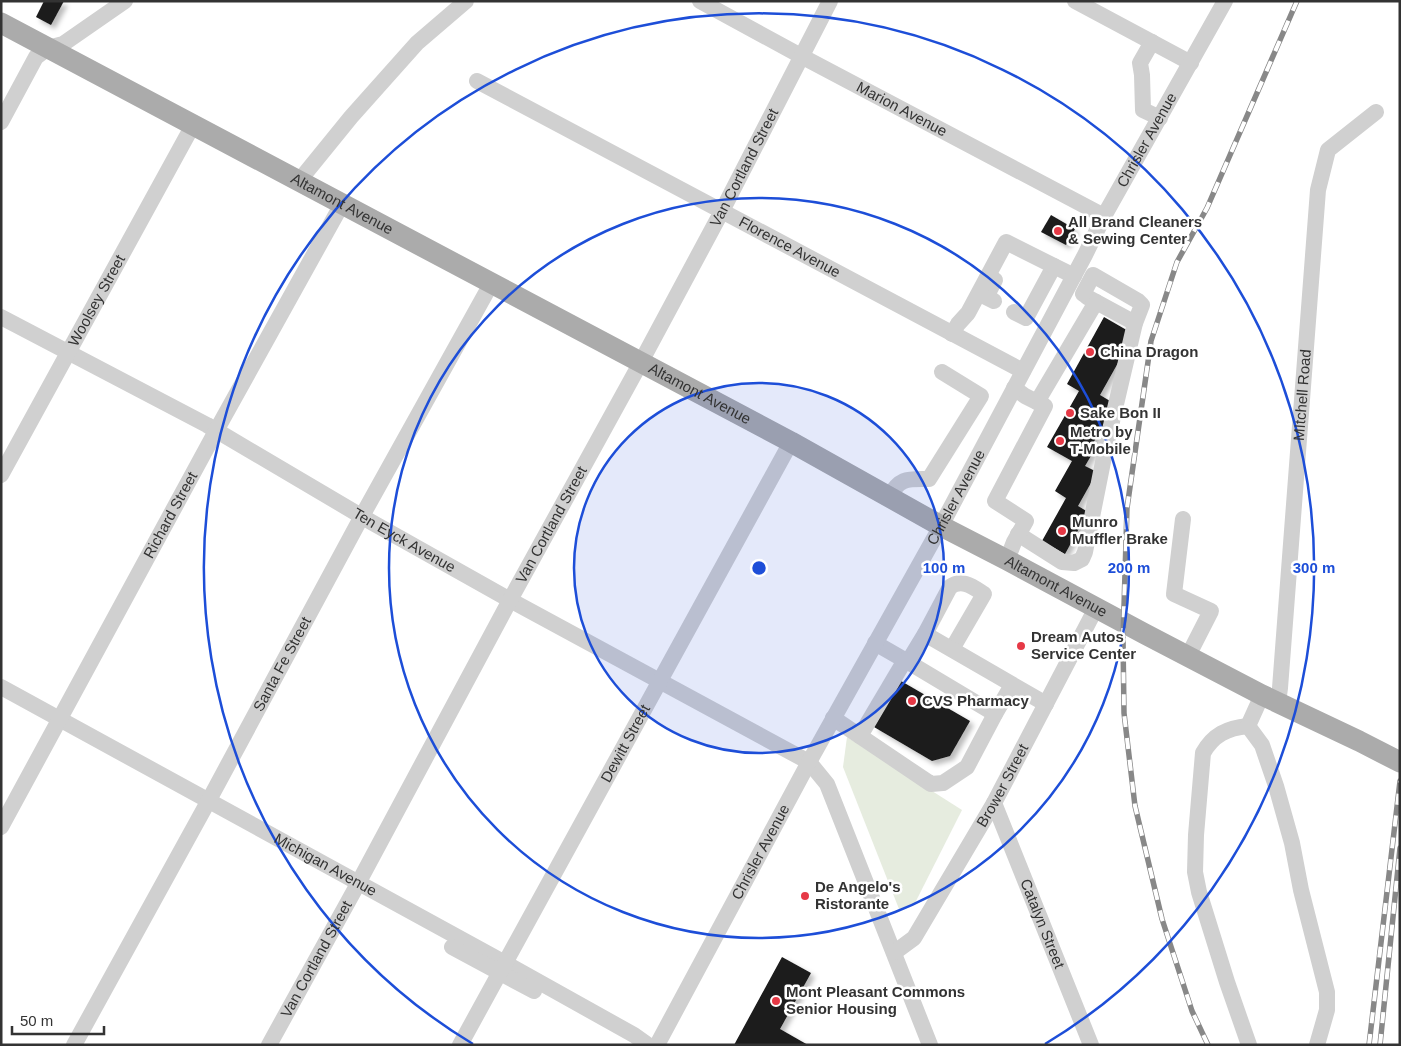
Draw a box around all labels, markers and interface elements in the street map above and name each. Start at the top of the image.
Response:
street label: Marion Avenue [854,78,950,140]
street label: Chrisler Avenue [1113,90,1180,190]
street label: Van Cortland Street [706,105,782,229]
street label: Altamont Avenue [288,169,396,237]
street label: Florence Avenue [736,213,843,280]
place label: All Brand Cleaners & Sewing Center [1068,213,1202,247]
marker: All Brand Cleaners & Sewing Center [1052,225,1064,237]
street label: Woolsey Street [64,251,129,349]
place label: China Dragon [1100,343,1198,360]
marker: China Dragon [1084,346,1096,358]
street label: MItchell Road [1290,349,1314,441]
street label: Altamont Avenue [646,359,754,427]
place label: Sake Bon II [1080,404,1161,421]
marker: Sake Bon II [1064,407,1076,419]
place label: Metro by T-Mobile [1070,423,1133,457]
marker: Metro by T-Mobile [1054,435,1066,447]
street label: Chrisler Avenue [923,447,988,548]
street label: Van Cortland Street [512,462,590,586]
street label: Richard Street [140,468,201,561]
street label: Ten Eyck Avenue [350,504,459,576]
place label: Munro Muffler Brake [1072,513,1168,547]
marker: Munro Muffler Brake [1056,525,1068,537]
street label: Altamont Avenue [1002,552,1110,620]
centre of rings [750,559,768,577]
text: 100 m [923,559,965,576]
text: 200 m [1108,559,1150,576]
text: 300 m [1293,559,1335,576]
street label: Santa Fe Street [249,613,315,714]
place label: Dream Autos Service Center [1031,628,1136,662]
marker: Dream Autos Service Center [1015,640,1027,652]
place label: CVS Pharmacy [922,692,1029,709]
marker: CVS Pharmacy [906,695,918,707]
street label: Dewitt Street [597,701,654,785]
street label: Brower Street [973,740,1032,830]
street label: Chrisler Avenue [728,801,793,902]
street label: Michigan Avenue [272,829,380,899]
street label: Catalyn Street [1017,876,1069,972]
place label: De Angelo's Ristorante [815,878,901,912]
marker: De Angelo's Ristorante [799,890,811,902]
street label: Van Cortland Street [277,897,355,1020]
place label: Mont Pleasant Commons Senior Housing [786,983,965,1017]
marker: Mont Pleasant Commons Senior Housing [770,995,782,1007]
scale bar [12,1004,105,1036]
text: 50 m [20,1012,53,1029]

